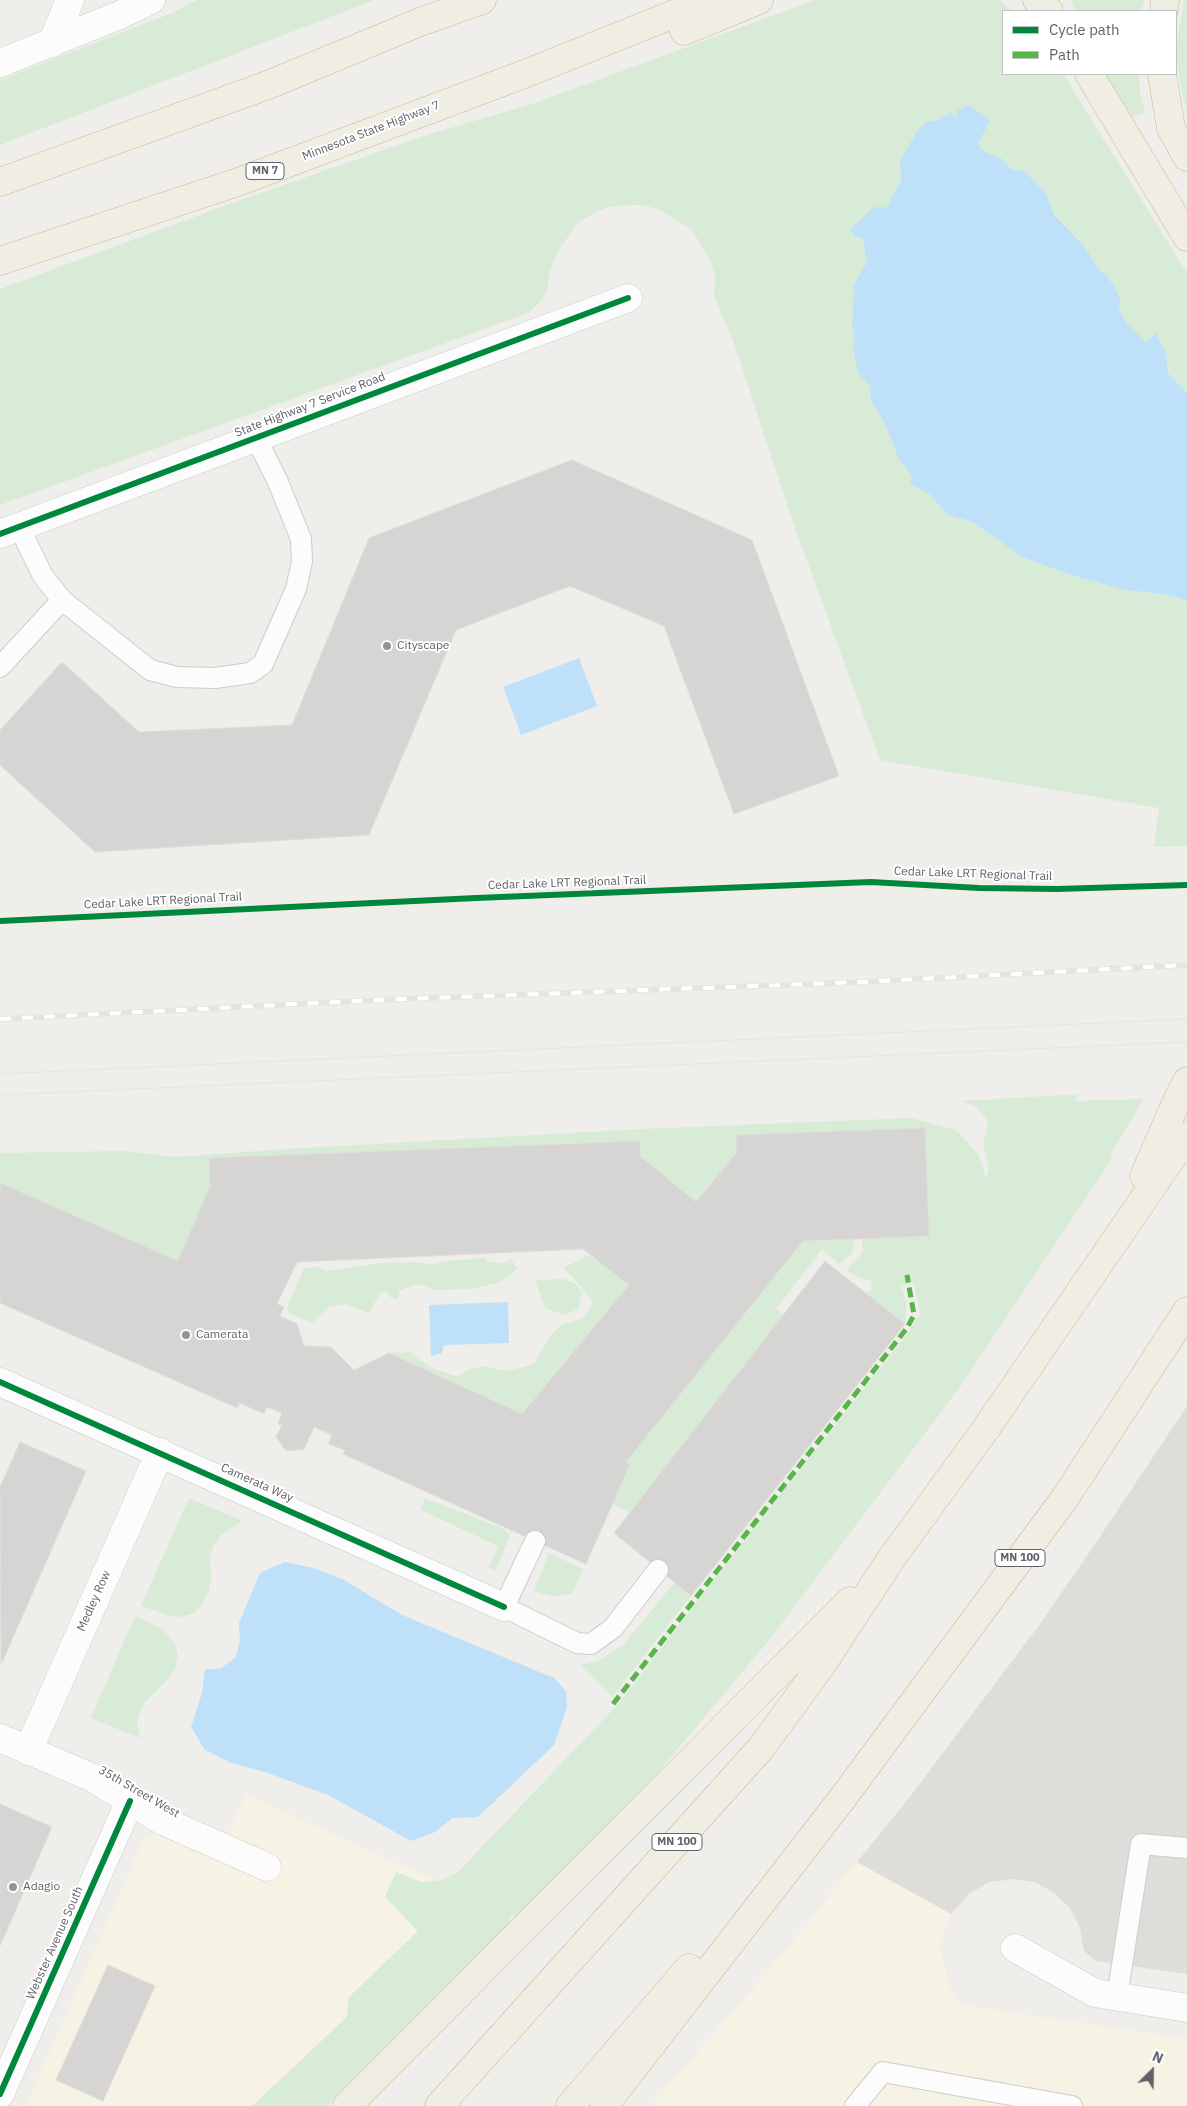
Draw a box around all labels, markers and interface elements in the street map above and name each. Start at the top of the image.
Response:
legend [1002,10,1177,75]
text: Cycle path [1049,20,1120,39]
text: Path [1049,45,1080,64]
street label: Minnesota State Highway 7 [300,98,442,164]
road number: MN 7 [246,162,284,180]
street label: State Highway 7 Service Road [233,370,387,440]
place label: Cityscape [397,639,449,653]
marker: Cityscape [381,640,393,652]
street label: Cedar Lake LRT Regional Trail [894,864,1052,884]
street label: Cedar Lake LRT Regional Trail [488,873,646,893]
street label: Cedar Lake LRT Regional Trail [83,890,243,912]
place label: Camerata [196,1328,248,1342]
marker: Camerata [180,1329,192,1341]
street label: Camerata Way [218,1461,296,1505]
road number: MN 100 [995,1550,1045,1566]
street label: Medley Row [74,1568,114,1634]
street label: 35th Street West [96,1763,182,1821]
road number: MN 100 [652,1834,702,1850]
place label: Adagio [23,1880,60,1894]
marker: Adagio [7,1881,19,1893]
street label: Webster Avenue South [24,1884,86,2002]
north arrow [1127,2046,1177,2096]
text: N [1150,2047,1166,2067]

